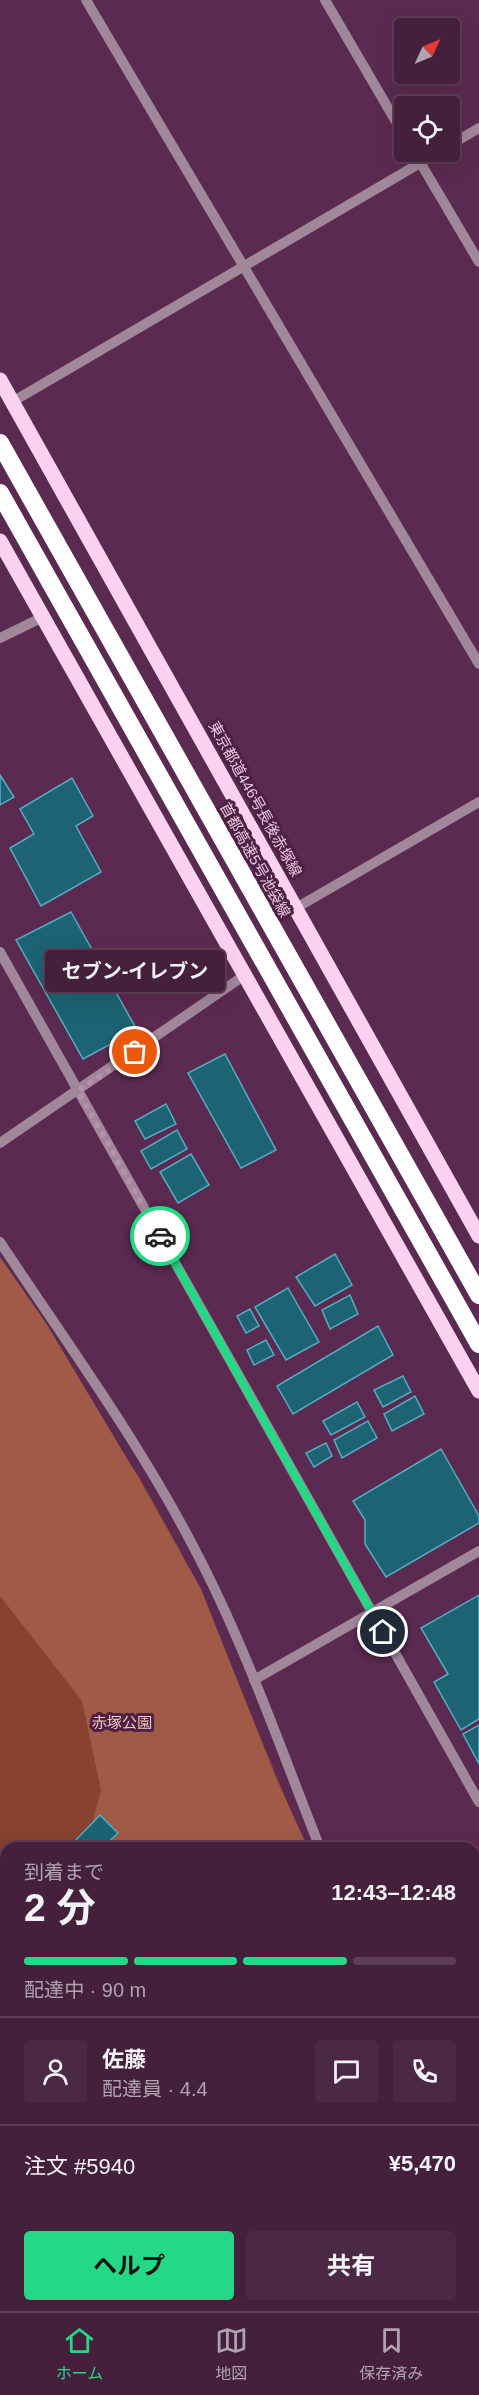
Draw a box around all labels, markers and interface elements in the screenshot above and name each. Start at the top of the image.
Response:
north arrow [394,18,460,84]
map controls [394,18,460,162]
button: locate [394,96,460,162]
street label: 東京都道446号長後赤塚線 [206,718,305,879]
street label: 首都高速5号池袋線 [217,800,294,920]
callout: セブン-イレブン [45,950,225,992]
text: セブン-イレブン [62,960,208,982]
pin [109,1026,160,1077]
icon: bag [118,1035,151,1068]
courier [130,1206,190,1266]
icon: car [144,1220,177,1253]
pin [357,1606,408,1657]
icon: home [366,1615,399,1648]
park label: 赤塚公園 [92,1714,152,1731]
text: 到着まで [24,1861,104,1883]
text: 12:43–12:48 [331,1880,456,1905]
text: 2 分 [24,1886,96,1929]
text: 配達中 · 90 m [24,1979,146,2001]
button: person [24,2040,87,2103]
button: chat [315,2040,378,2103]
button: phone [393,2040,456,2103]
text: 佐藤 [102,2047,146,2072]
text: 配達員 · 4.4 [102,2078,208,2100]
text: ¥5,470 [389,2151,456,2176]
text: 注文 #5940 [24,2154,135,2179]
button: ヘルプ [24,2231,234,2300]
button: 共有 [246,2231,456,2300]
tab: ホーム [56,2324,103,2384]
tab: 地図 [215,2324,248,2384]
tab: 保存済み [359,2324,423,2384]

